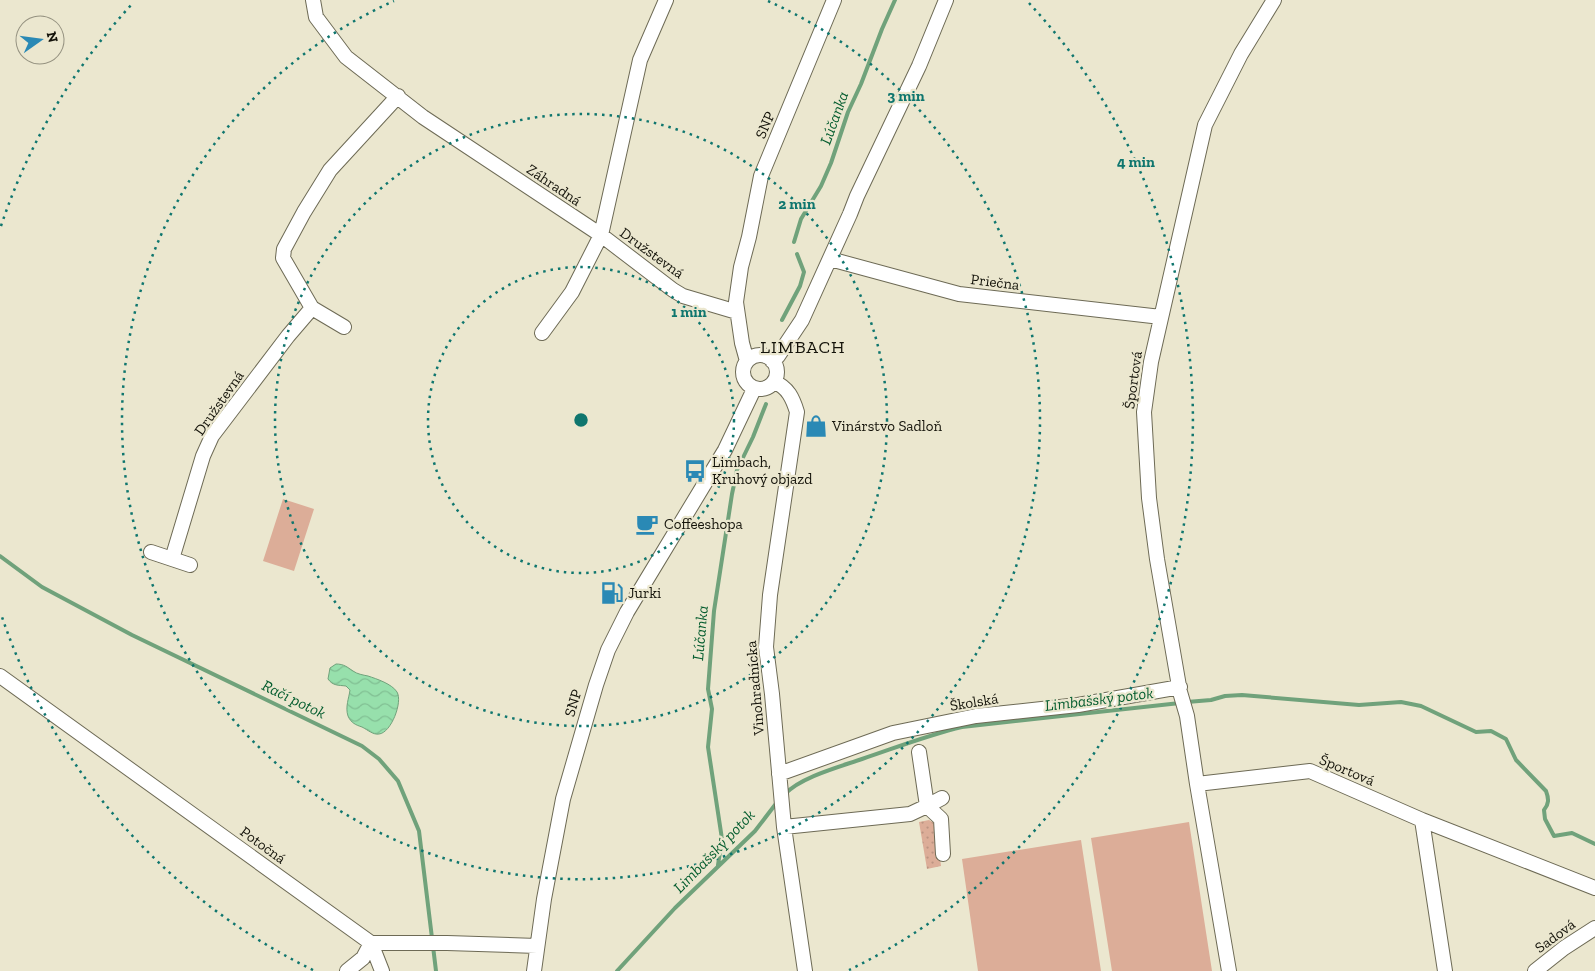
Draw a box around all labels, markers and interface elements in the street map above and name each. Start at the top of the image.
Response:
north arrow [15,15,65,65]
text: N [43,30,62,45]
text: 3 min [887,87,925,105]
water label: Lúčanka [816,89,852,147]
street label: SNP [751,108,779,141]
text: 4 min [1117,153,1155,171]
street label: Záhradná [523,160,585,210]
text: 2 min [778,195,816,213]
street label: Družstevná [617,224,687,282]
street label: Priečna [970,270,1020,294]
text: 1 min [671,303,707,321]
district label: LIMBACH [760,336,846,358]
street label: Športová [1120,350,1146,410]
street label: Družstevná [190,367,248,439]
centre of rings [572,411,590,429]
shop icon: Vinárstvo Sadloň [803,413,829,439]
place label: Vinárstvo Sadloň [831,417,943,435]
place label: Limbach, Kruhový objazd [712,453,813,488]
bus stop icon: Limbach, Kruhový objazd [682,458,708,484]
cafe icon: Coffeeshopa [634,511,660,537]
place label: Coffeeshopa [664,515,743,533]
fuel station icon: Jurki [599,580,625,606]
place label: Jurki [628,584,661,602]
water label: Lúčanka [688,605,712,661]
street label: Vinohradnícka [742,640,768,737]
water label: Račí potok [259,675,329,723]
water label: Limbašský potok [1044,683,1154,715]
street label: SNP [560,687,586,719]
street label: Školská [948,689,1000,715]
street label: Športová [1317,750,1377,790]
water label: Limbašský potok [669,805,759,897]
street label: Potočná [237,822,289,868]
street label: Sadová [1531,915,1579,957]

